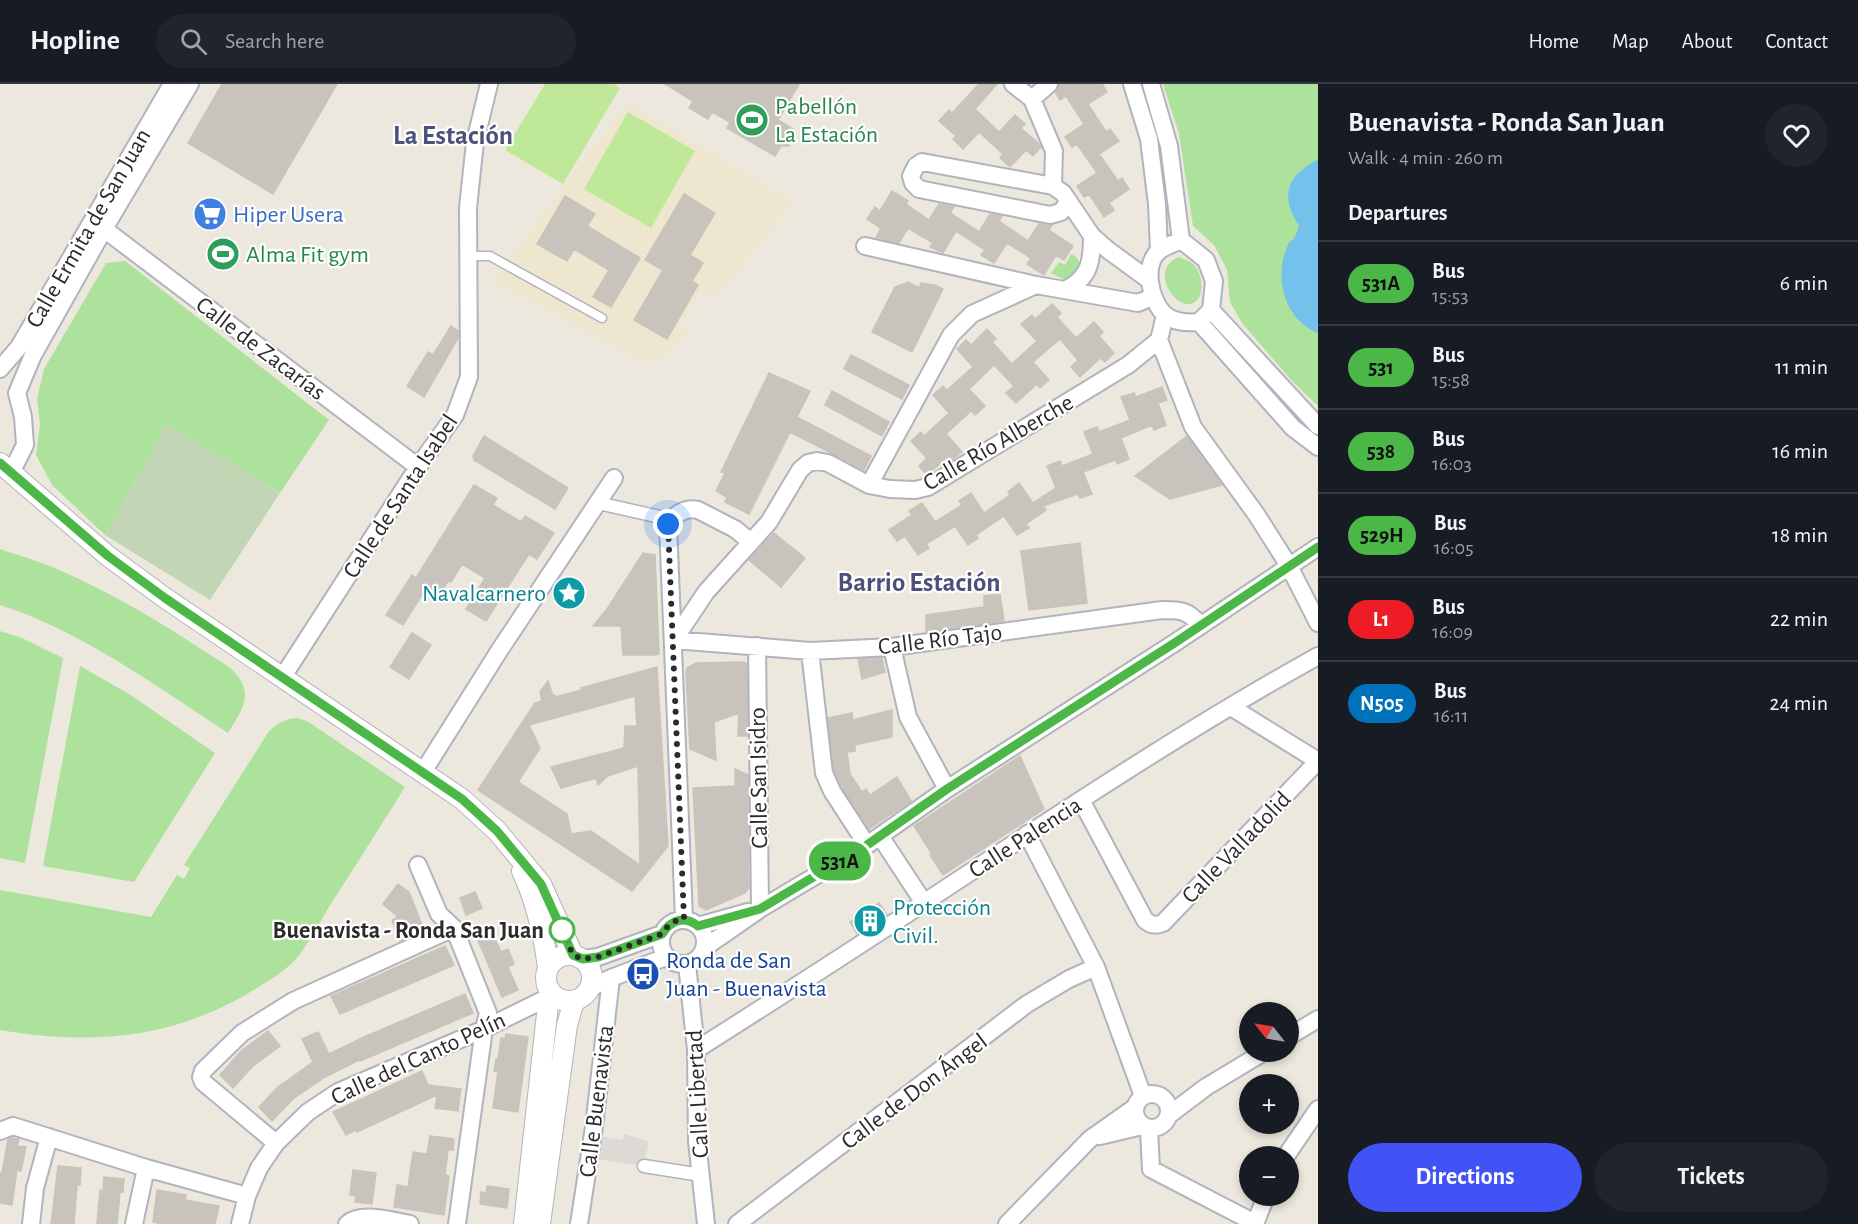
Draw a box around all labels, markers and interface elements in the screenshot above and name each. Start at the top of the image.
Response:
search box [156,14,576,68]
icon: search [177,25,210,58]
text: Hopline [30,27,120,55]
text: Search here [225,30,324,52]
text: Home [1528,31,1579,52]
text: Map [1612,31,1649,52]
text: About [1682,31,1732,52]
text: Contact [1765,31,1828,52]
place label: Pabellón La Estación [775,95,878,147]
sports icon: Pabellón La Estación [734,102,770,138]
button: heart [1765,104,1828,167]
text: Buenavista - Ronda San Juan [1348,109,1665,137]
district label: La Estación [393,122,513,149]
street label: Calle Ermita de San Juan [22,125,156,332]
text: Walk · 4 min · 260 m [1348,148,1503,168]
supermarket icon: Hiper Usera [192,196,228,232]
text: Departures [1348,202,1448,224]
place label: Hiper Usera [233,203,344,227]
sports icon: Alma Fit gym [205,236,241,272]
place label: Alma Fit gym [246,243,369,267]
text: Bus [1432,260,1465,282]
text: 6 min [1780,272,1828,294]
text: 531A [1362,273,1400,294]
text: 15:53 [1432,286,1468,306]
street label: Calle de Zacarías [191,293,330,405]
text: Bus [1432,344,1465,366]
text: 11 min [1775,356,1828,378]
text: 531 [1368,357,1394,378]
text: 15:58 [1432,370,1470,390]
street label: Calle Río Alberche [919,390,1078,496]
street label: Calle de Santa Isabel [339,410,463,583]
text: Bus [1432,428,1465,450]
text: 16 min [1772,440,1828,462]
text: 538 [1367,441,1395,462]
text: 16:03 [1432,454,1472,474]
your location [653,509,683,539]
text: Bus [1434,512,1466,534]
text: 18 min [1772,524,1828,546]
text: 529H [1360,525,1404,546]
text: 16:05 [1434,538,1474,558]
district label: Barrio Estación [838,569,1000,596]
place icon: Navalcarnero [551,575,587,611]
place label: Navalcarnero [422,582,546,606]
text: Bus [1432,596,1465,618]
text: 22 min [1770,608,1828,630]
text: L1 [1373,609,1389,630]
street label: Calle Río Tajo [877,620,1003,660]
text: 16:09 [1432,622,1473,642]
text: Bus [1434,680,1466,702]
text: 24 min [1770,692,1828,714]
text: N505 [1360,693,1404,714]
text: 16:11 [1434,706,1468,726]
street label: Calle San Isidro [746,707,772,849]
street label: Calle Valladolid [1178,787,1296,908]
street label: Calle Palencia [965,793,1086,883]
line badge: 531A [798,842,882,880]
text: 531A [821,851,859,872]
place label: Protección Civil. [893,896,991,948]
building icon: Protección Civil. [852,903,888,939]
marker: Buenavista - Ronda San Juan [549,917,575,943]
place label: Buenavista - Ronda San Juan [273,919,544,943]
place label: Ronda de San Juan - Buenavista [666,949,827,1001]
bus stop icon: Ronda de San Juan - Buenavista [625,956,661,992]
north arrow [1239,1002,1299,1062]
map controls [1239,1002,1299,1206]
street label: Calle del Canto Pelín [328,1008,509,1110]
street label: Calle Buenavista [576,1024,618,1179]
street label: Calle de Don Ángel [836,1028,992,1154]
street label: Calle Libertad [683,1029,713,1159]
button: + [1239,1074,1299,1134]
button: Directions [1348,1143,1582,1212]
button: Tickets [1594,1143,1828,1212]
button: − [1239,1146,1299,1206]

